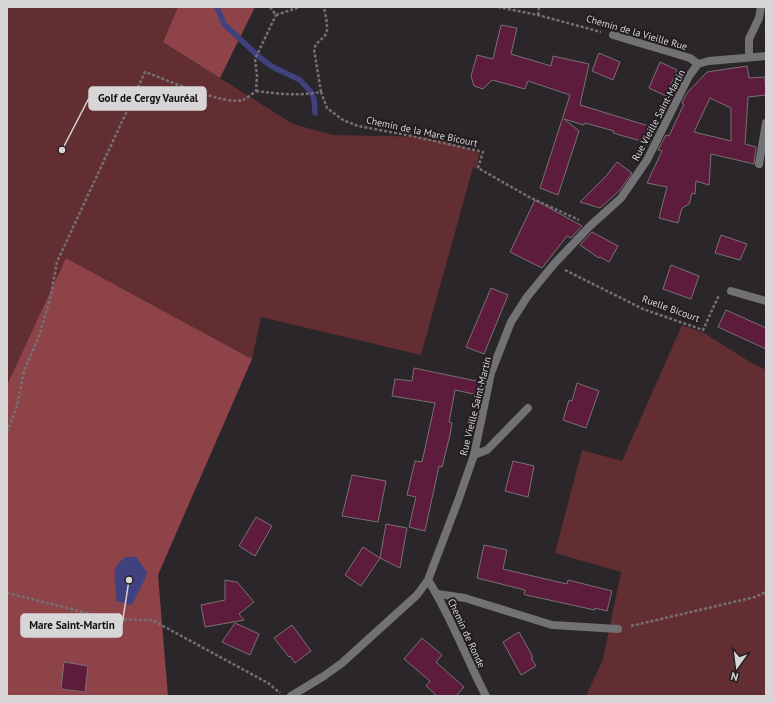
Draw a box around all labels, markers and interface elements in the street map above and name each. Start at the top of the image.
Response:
street label: Chemin de la Vieille Rue [585,12,689,53]
street label: Rue Vieille Saint-Martin [629,67,688,163]
callout: Golf de Cergy Vauréal [89,87,206,110]
text: Golf de Cergy Vauréal [98,91,199,105]
street label: Chemin de la Mare Bicourt [365,113,479,150]
street label: Ruelle Bicourt [640,292,702,325]
street label: Rue Vieille Saint-Martin [457,355,494,457]
street label: Chemin de Ronde [445,596,488,670]
callout: Mare Saint-Martin [21,614,122,637]
text: Mare Saint-Martin [29,618,115,632]
north arrow [717,647,757,687]
text: N [729,669,740,684]

